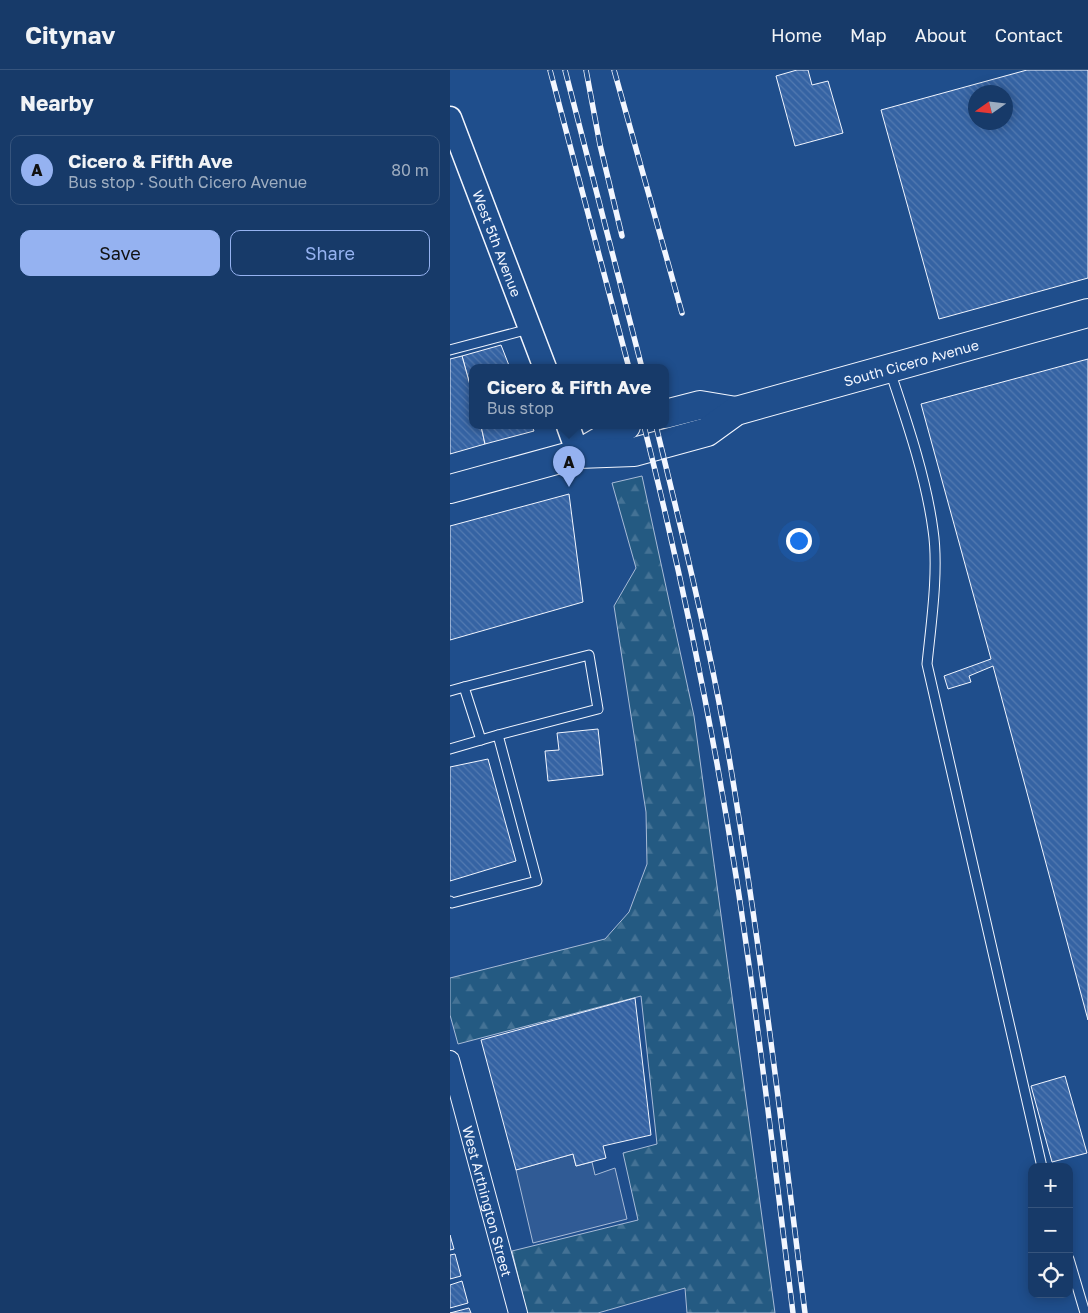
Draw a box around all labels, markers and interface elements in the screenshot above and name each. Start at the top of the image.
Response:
text: Citynav [25,20,115,49]
text: Home [771,24,822,46]
text: Map [850,24,887,46]
text: About [915,24,967,46]
text: Contact [995,24,1063,46]
north arrow [968,85,1013,130]
text: Nearby [20,90,94,116]
text: Cicero & Fifth Ave [68,149,233,172]
text: A [31,160,43,180]
text: 80 m [391,160,429,180]
text: Bus stop · South Cicero Avenue [68,172,307,192]
street label: West 5th Avenue [470,187,526,299]
button: Save [20,230,220,276]
button: Share [230,230,430,276]
street label: South Cicero Avenue [842,335,981,389]
popup [469,364,669,429]
text: Cicero & Fifth Ave [487,375,651,398]
text: Bus stop [487,398,554,418]
pin: A [553,446,585,487]
your location [786,528,812,554]
street label: West Arthington Street [459,1124,516,1278]
map controls [1028,1163,1073,1298]
button: + [1028,1163,1073,1208]
button: − [1028,1208,1073,1253]
button: locate [1028,1253,1073,1298]

